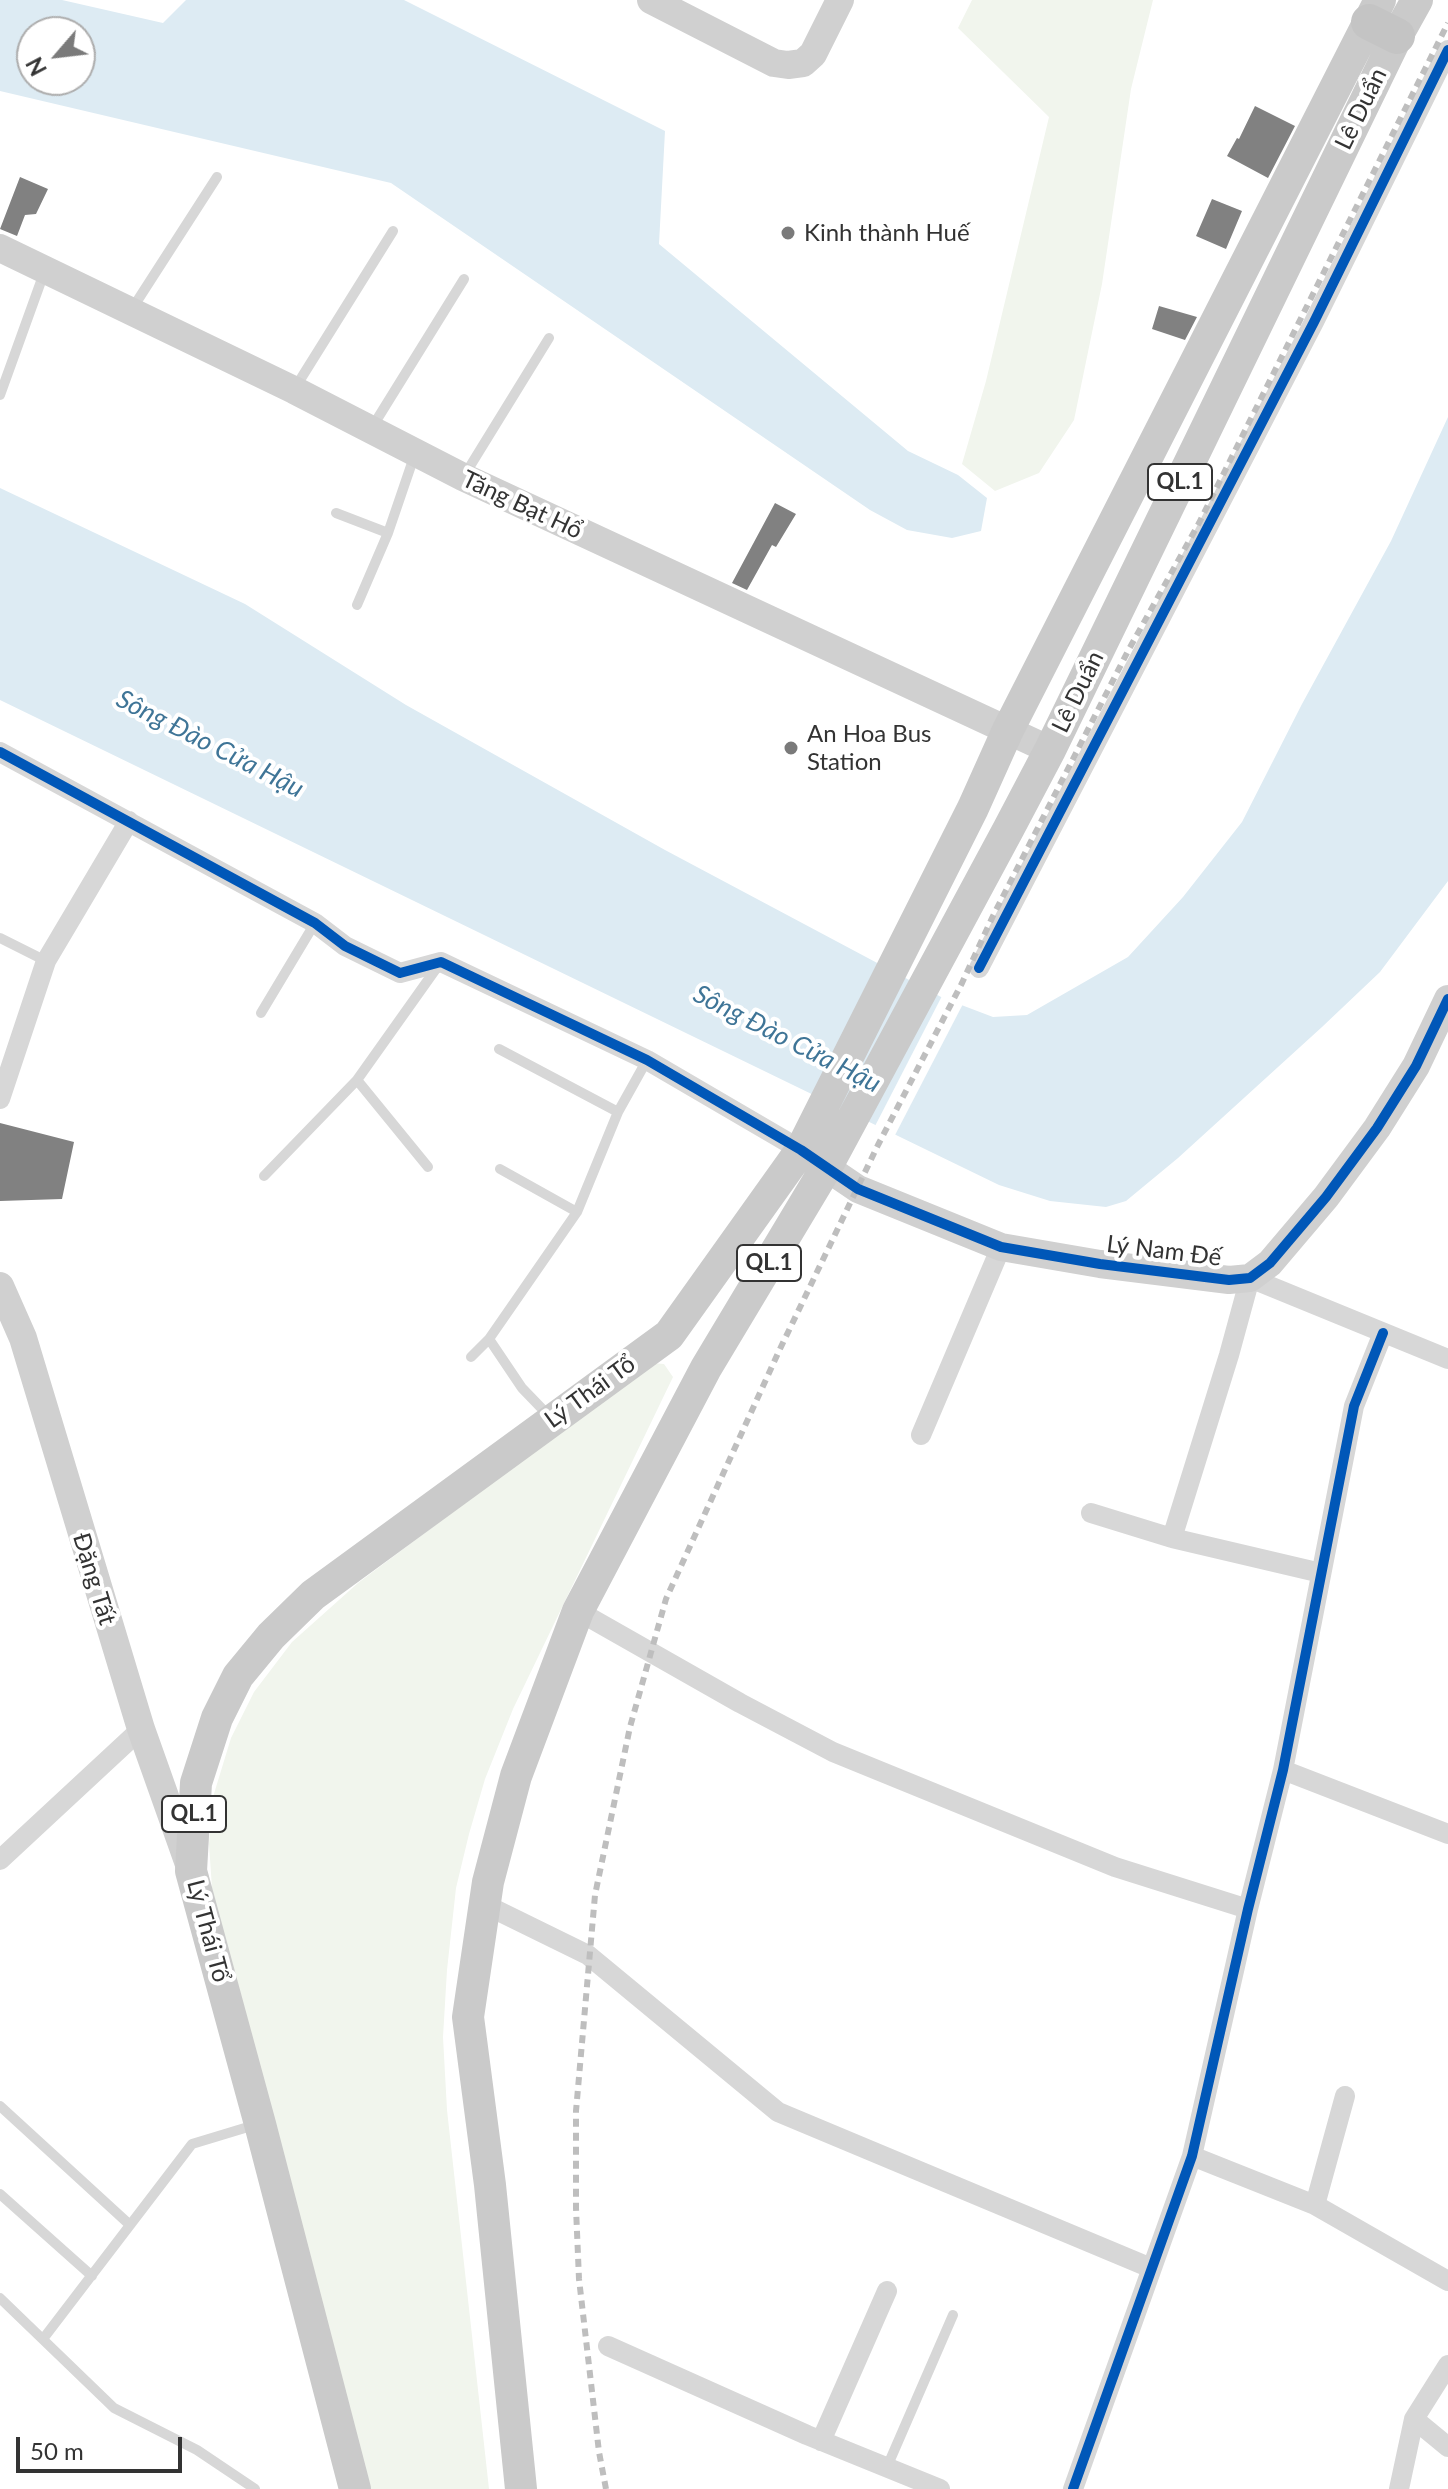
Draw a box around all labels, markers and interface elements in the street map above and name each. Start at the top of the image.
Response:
north arrow [16,16,96,96]
text: N [20,53,52,80]
street label: Lê Duẩn [1329,64,1393,154]
place label: Kinh thành Huế [804,219,970,247]
marker: Kinh thành Huế [779,224,797,242]
road number: QL.1 [1148,464,1212,500]
street label: Tăng Bạt Hổ [457,465,587,545]
street label: Lê Duẩn [1046,647,1110,737]
water label: Sông Đào Cửa Hậu [111,683,309,805]
place label: An Hoa Bus Station [807,720,931,776]
marker: An Hoa Bus Station [782,739,800,757]
water label: Sông Đào Cửa Hậu [688,978,886,1100]
street label: Lý Nam Đế [1105,1230,1223,1272]
road number: QL.1 [737,1245,801,1281]
street label: Lý Thái Tổ [539,1350,641,1434]
street label: Đặng Tất [66,1530,122,1628]
road number: QL.1 [162,1796,226,1832]
street label: Lý Thái Tổ [181,1877,235,1985]
scale bar [20,2421,186,2471]
text: 50 m [30,2436,84,2465]

